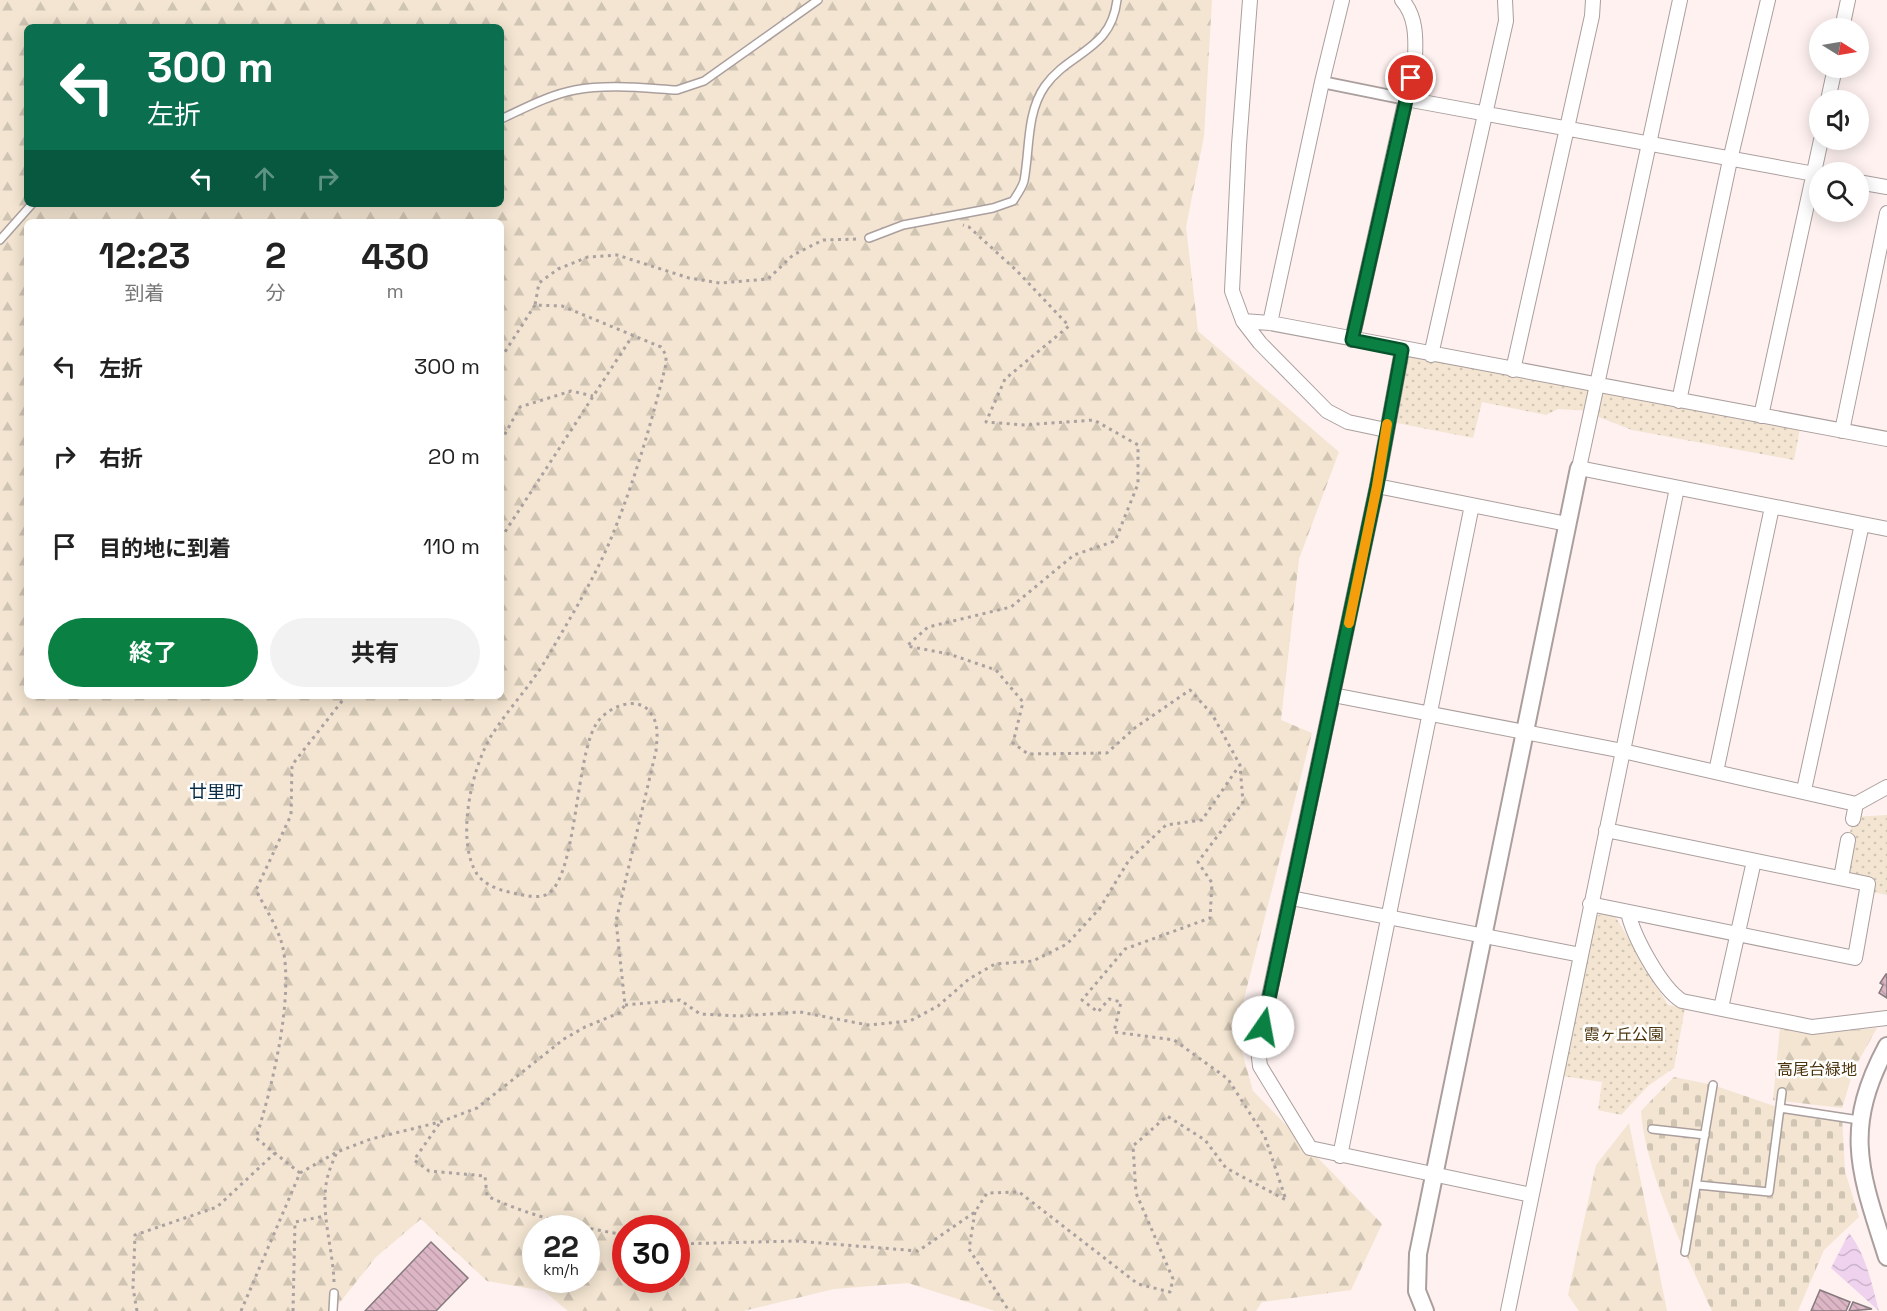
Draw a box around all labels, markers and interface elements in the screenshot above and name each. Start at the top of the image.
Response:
north arrow [1809,18,1869,78]
map controls [1809,18,1869,222]
text: 300 m [147,41,274,94]
icon: left [48,48,126,126]
pin [1385,52,1436,103]
icon: arrive [1394,61,1427,94]
button: sound [1809,90,1869,150]
text: 左折 [147,97,201,132]
icon: left [185,162,218,195]
icon: ahead [248,162,281,195]
icon: right [311,162,344,195]
button: search [1809,162,1869,222]
text: 12:23 [99,233,190,279]
text: 2 [265,233,286,279]
text: 430 [361,234,429,280]
text: m [387,278,404,304]
text: 到着 [125,280,165,306]
text: 分 [266,280,286,306]
icon: left [48,350,81,383]
text: 300 m [414,352,480,380]
text: 左折 [99,354,143,382]
icon: right [48,440,81,473]
text: 20 m [428,442,480,470]
text: 右折 [99,444,143,472]
icon: arrive [48,530,81,563]
text: 110 m [423,532,480,560]
text: 目的地に到着 [99,534,231,562]
button: 終了 [48,618,258,687]
button: 共有 [270,618,480,687]
district label: 廿里町 [189,780,243,803]
position arrow [1231,995,1295,1059]
park label: 霞ヶ丘公園 [1584,1024,1664,1045]
park label: 高尾台緑地 [1777,1059,1857,1080]
speed limit sign: 30 [612,1215,690,1293]
text: 22 [543,1227,579,1266]
text: km/h [543,1260,579,1279]

